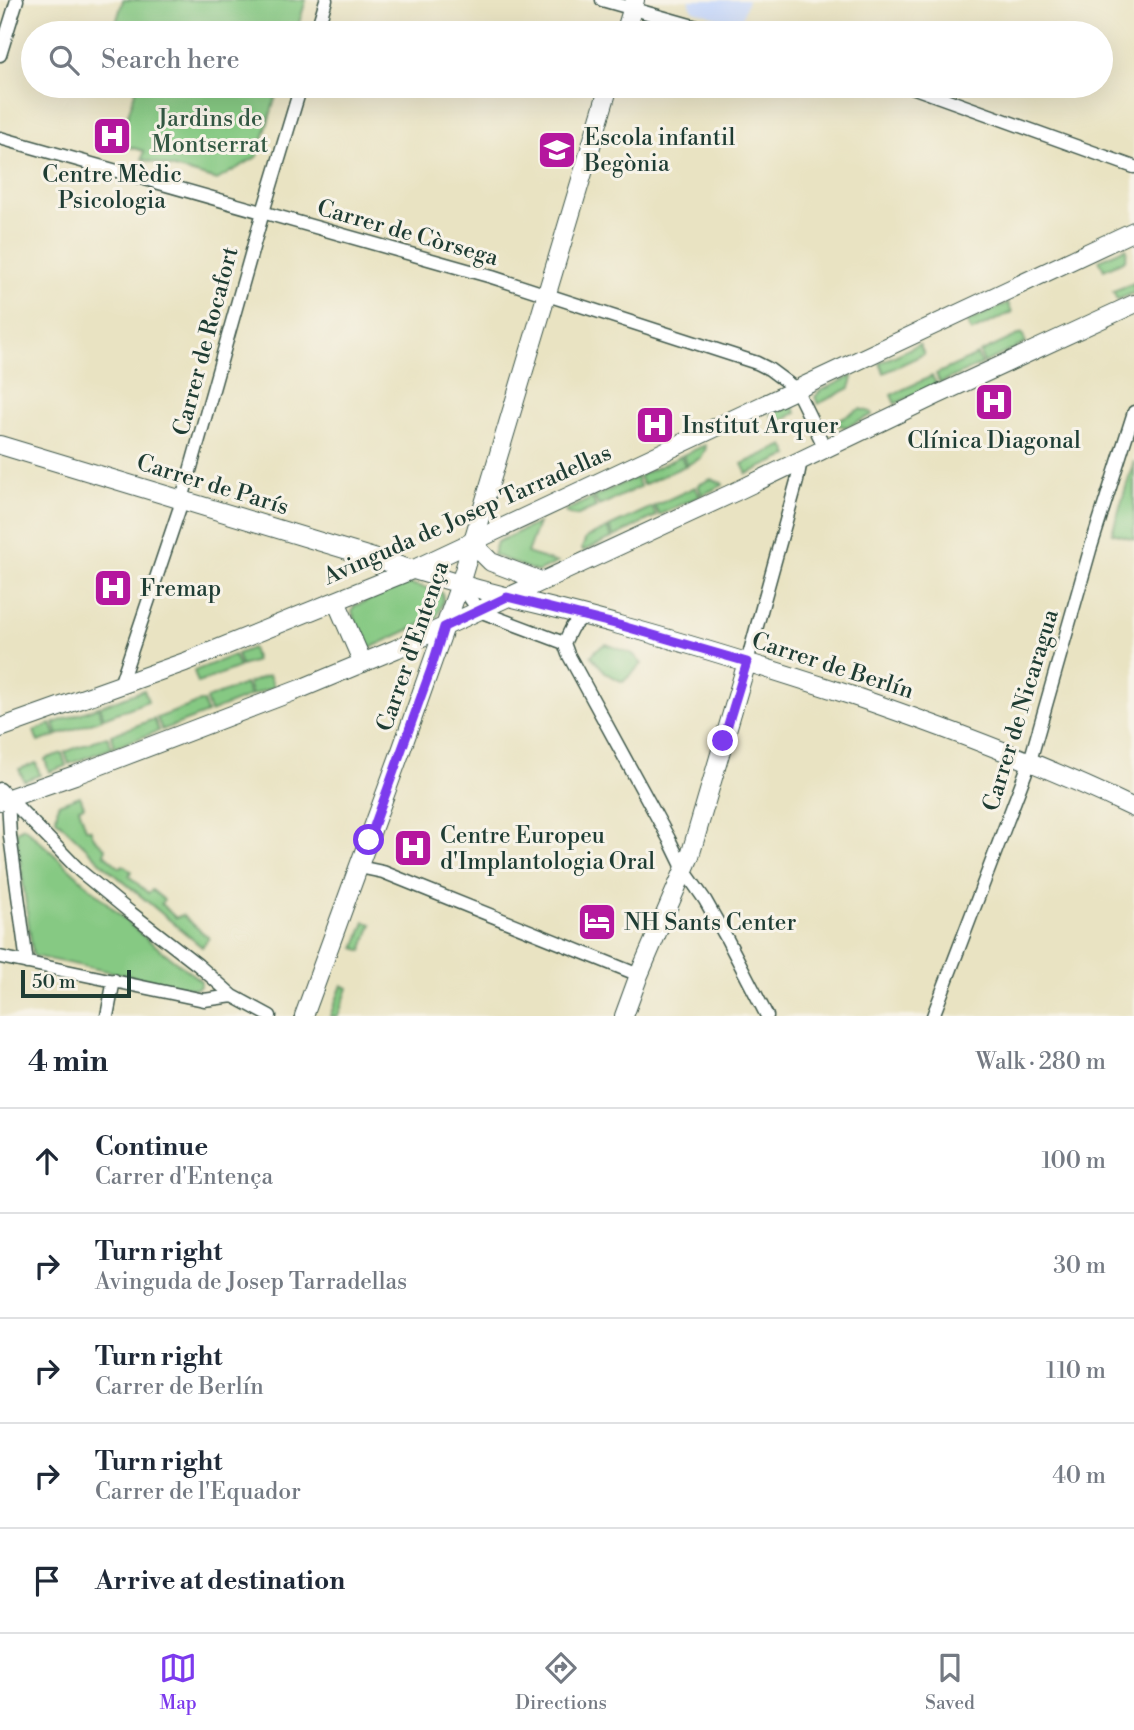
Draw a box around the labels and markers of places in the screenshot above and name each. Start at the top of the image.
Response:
hospital icon: Centre Mèdic Psicologia [91,115,133,157]
place label: Escola infantil Begònia [583,124,735,178]
school or university icon: Escola infantil Begònia [536,129,578,171]
place label: Centre Mèdic Psicologia [42,161,182,215]
hospital icon: Clínica Diagonal [973,381,1015,423]
hospital icon: Institut Arquer [634,404,676,446]
place label: Institut Arquer [682,412,839,440]
place label: Clínica Diagonal [907,427,1081,455]
hospital icon: Fremap [92,567,134,609]
place label: Fremap [140,575,221,603]
place label: Centre Europeu d'Implantologia Oral [440,822,655,876]
hospital icon: Centre Europeu d'Implantologia Oral [392,827,434,869]
hotel icon: NH Sants Center [576,901,618,943]
place label: NH Sants Center [624,909,796,937]

